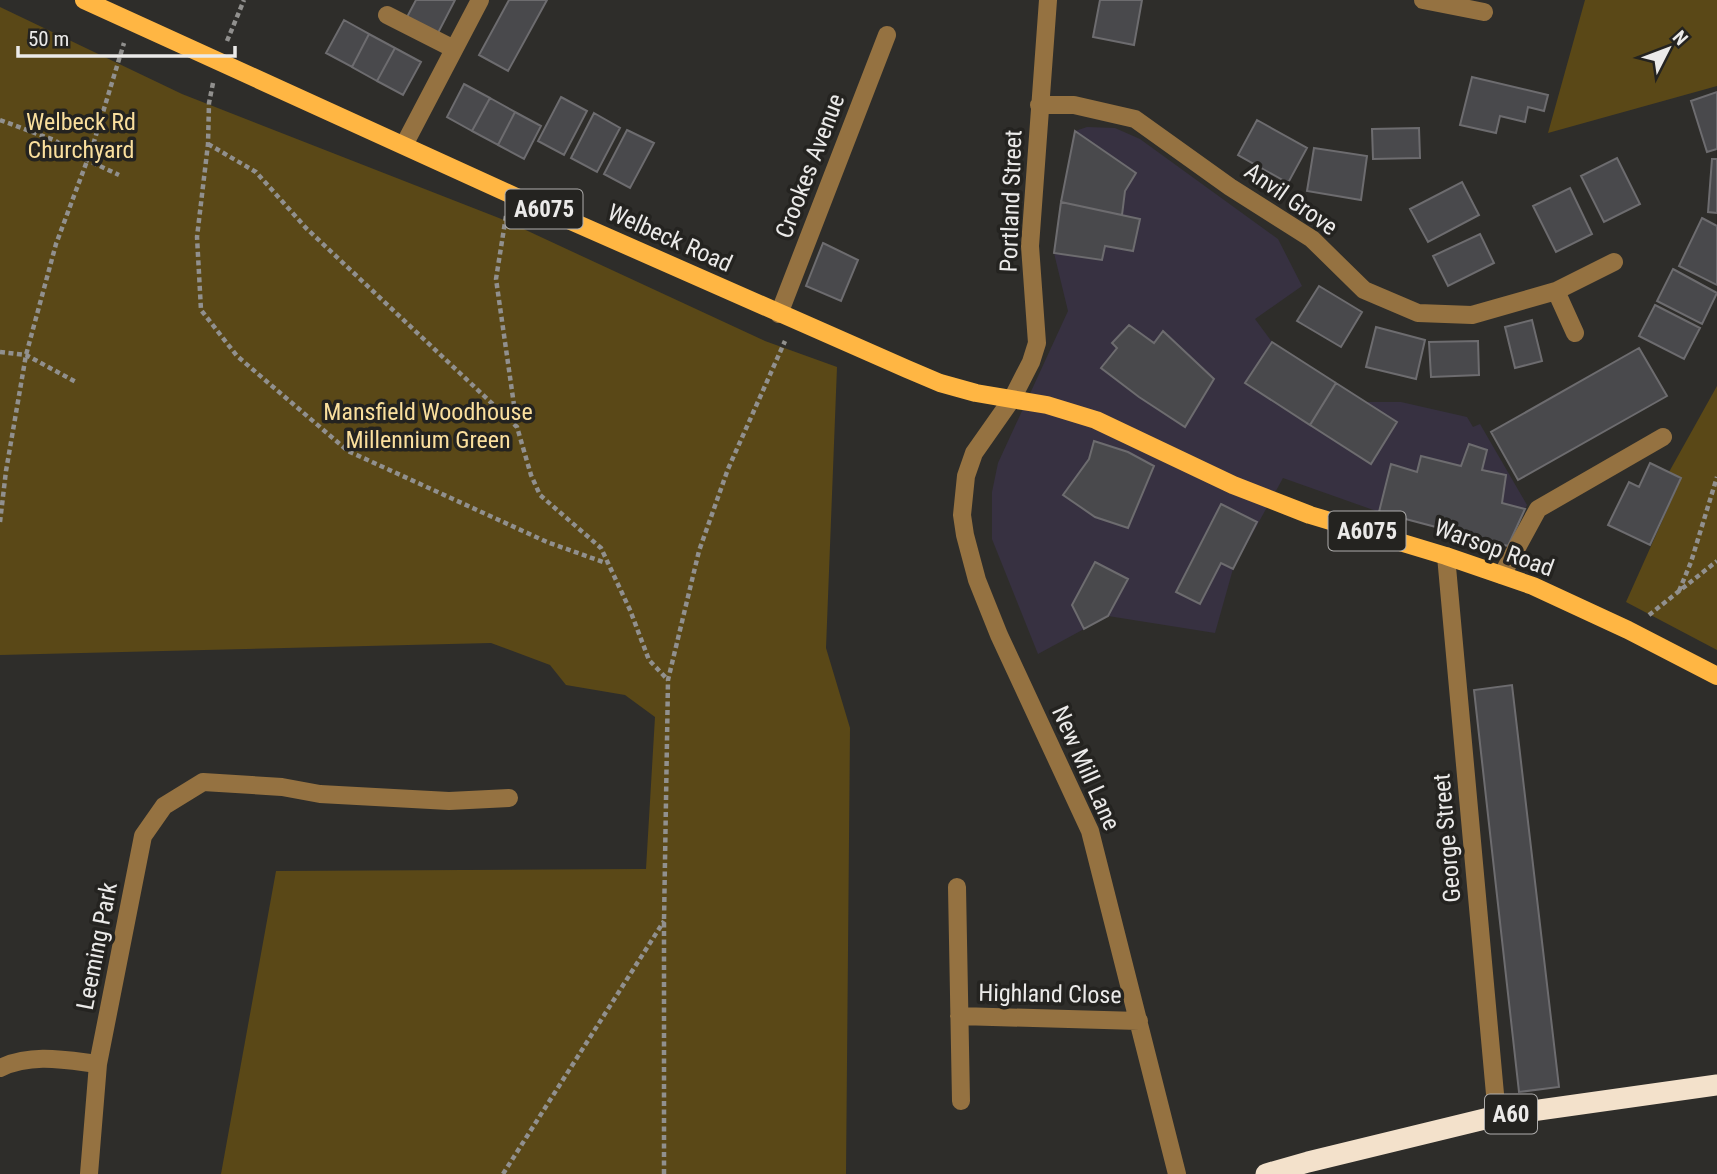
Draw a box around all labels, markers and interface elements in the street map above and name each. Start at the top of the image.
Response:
scale bar [18,14,234,58]
north arrow [1633,14,1703,84]
text: N [1668,26,1693,50]
text: 50 m [28,27,69,51]
street label: Crookes Avenue [770,90,850,242]
park label: Welbeck Rd Churchyard [26,108,136,164]
street label: Portland Street [995,129,1027,273]
street label: Anvil Grove [1239,157,1343,241]
road number: A6075 [505,190,582,229]
street label: Welbeck Road [603,198,737,278]
park label: Mansfield Woodhouse Millennium Green [323,398,533,454]
road number: A6075 [1328,512,1406,551]
street label: Warsop Road [1430,513,1558,583]
street label: New Mill Lane [1046,701,1126,835]
street label: George Street [1427,772,1467,904]
street label: Leeming Park [71,880,123,1012]
street label: Highland Close [978,979,1122,1009]
road number: A60 [1485,1094,1537,1134]

